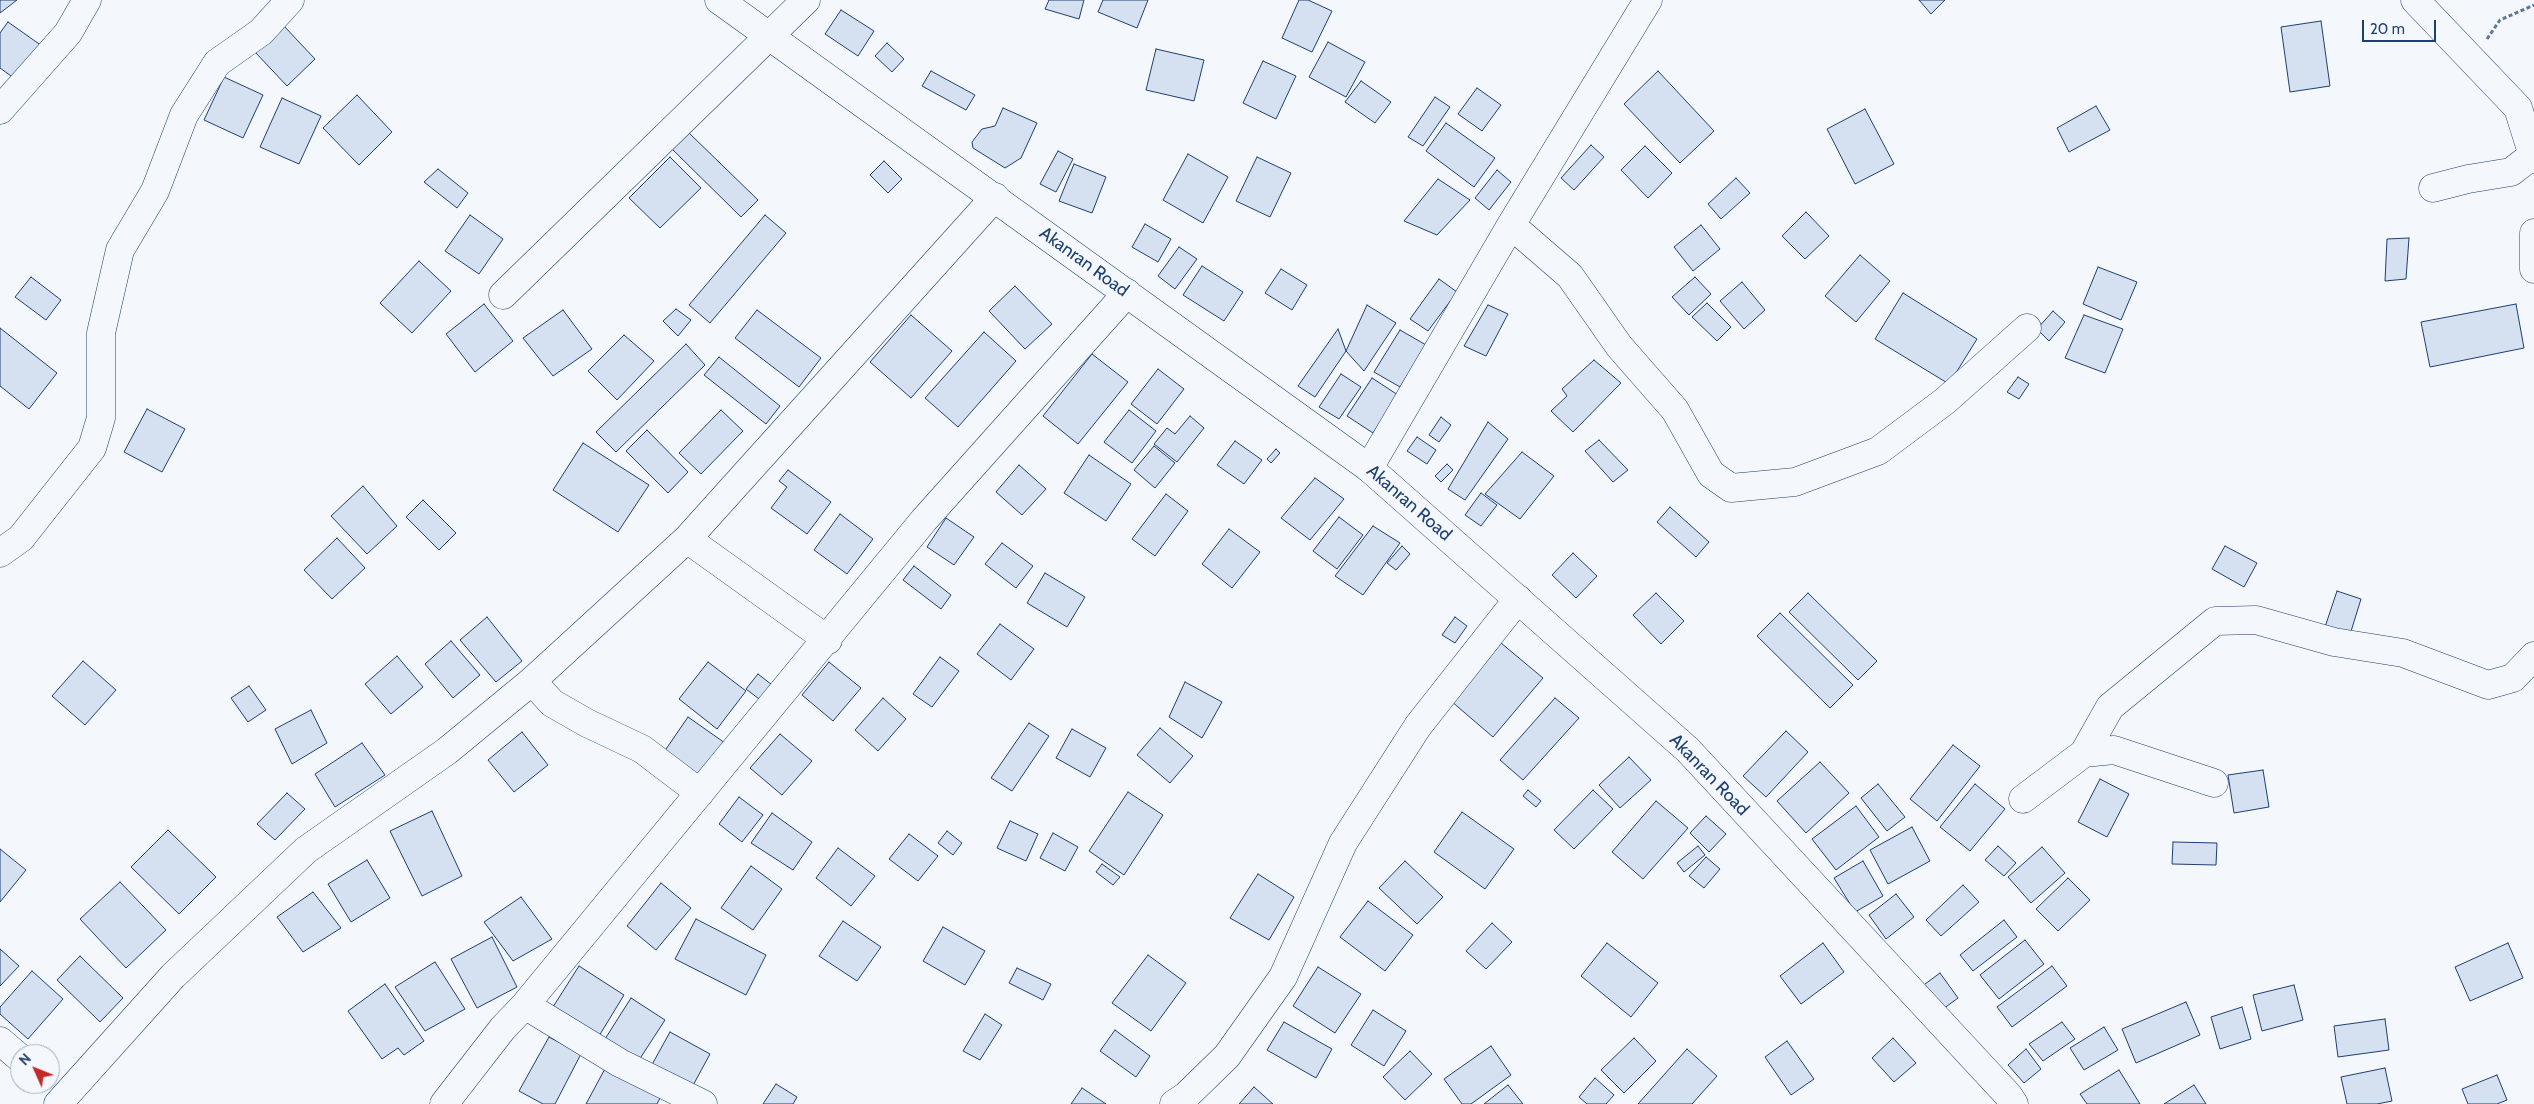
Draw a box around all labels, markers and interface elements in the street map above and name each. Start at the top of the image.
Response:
scale bar [2364,10,2438,42]
text: 20 m [2370,20,2405,38]
street label: Akanran Road [1035,222,1133,302]
street label: Akanran Road [1362,460,1456,546]
street label: Akanran Road [1665,730,1753,820]
north arrow [10,1044,60,1094]
text: N [15,1049,35,1069]

